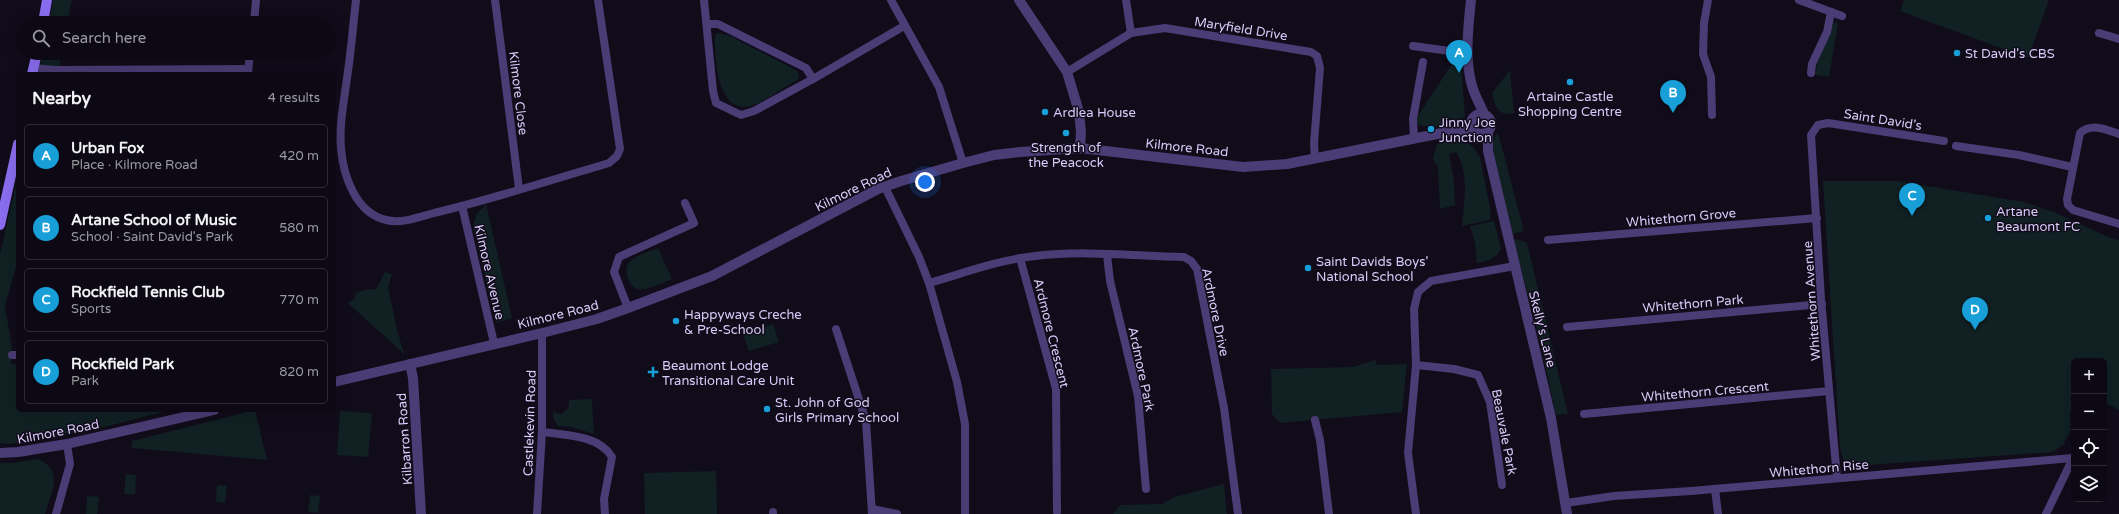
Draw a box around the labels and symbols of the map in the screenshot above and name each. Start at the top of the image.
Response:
street label: Maryfield Drive [1193,14,1289,44]
pin: A [1446,40,1472,73]
place label: St David's CBS [1965,46,2055,62]
marker: St David's CBS [1952,48,1962,58]
street label: Kilmore Close [505,50,531,136]
marker: Artaine Castle Shopping Centre [1565,77,1575,87]
pin: B [1660,80,1686,113]
place label: Artaine Castle Shopping Centre [1518,89,1622,120]
place label: Ardlea House [1053,105,1136,121]
street label: Saint David's [1843,106,1923,134]
marker: Ardlea House [1040,107,1050,117]
place label: Jinny Joe Junction [1439,115,1496,146]
marker: Jinny Joe Junction [1426,124,1436,134]
marker: Strength of the Peacock [1061,128,1071,138]
street label: Kilmore Road [1145,136,1229,160]
place label: Strength of the Peacock [1028,140,1104,171]
street label: Kilmore Road [813,164,894,215]
your location [915,172,935,192]
pin: C [1899,183,1925,216]
place label: Artane Beaumont FC [1996,204,2080,235]
street label: Whitethorn Grove [1625,205,1737,231]
marker: Artane Beaumont FC [1983,213,1993,223]
street label: Kilmore Avenue [470,223,508,321]
street label: Whitethorn Avenue [1800,240,1824,361]
place label: Saint Davids Boys' National School [1316,254,1428,285]
marker: Saint Davids Boys' National School [1303,263,1313,273]
street label: Ardmore Drive [1198,267,1232,358]
street label: Ardmore Crescent [1030,277,1072,390]
street label: Skelly's Lane [1525,289,1559,369]
street label: Whitethorn Park [1642,292,1744,316]
street label: Kilmore Road [516,297,601,333]
pin: D [1962,297,1988,330]
place label: Happyways Creche & Pre-School [684,307,802,338]
marker: Happyways Creche & Pre-School [671,316,681,326]
street label: Ardmore Park [1124,326,1158,413]
place label: Beaumont Lodge Transitional Care Unit [662,358,794,389]
marker: Beaumont Lodge Transitional Care Unit [647,366,659,378]
street label: Castlekevin Road [520,370,540,477]
street label: Whitethorn Crescent [1641,378,1770,406]
street label: Beauvale Park [1488,388,1520,477]
street label: Kilbarron Road [394,392,416,486]
place label: St. John of God Girls Primary School [775,395,899,426]
marker: St. John of God Girls Primary School [762,404,772,414]
street label: Kilmore Road [16,416,101,448]
street label: Whitethorn Rise [1769,457,1869,481]

